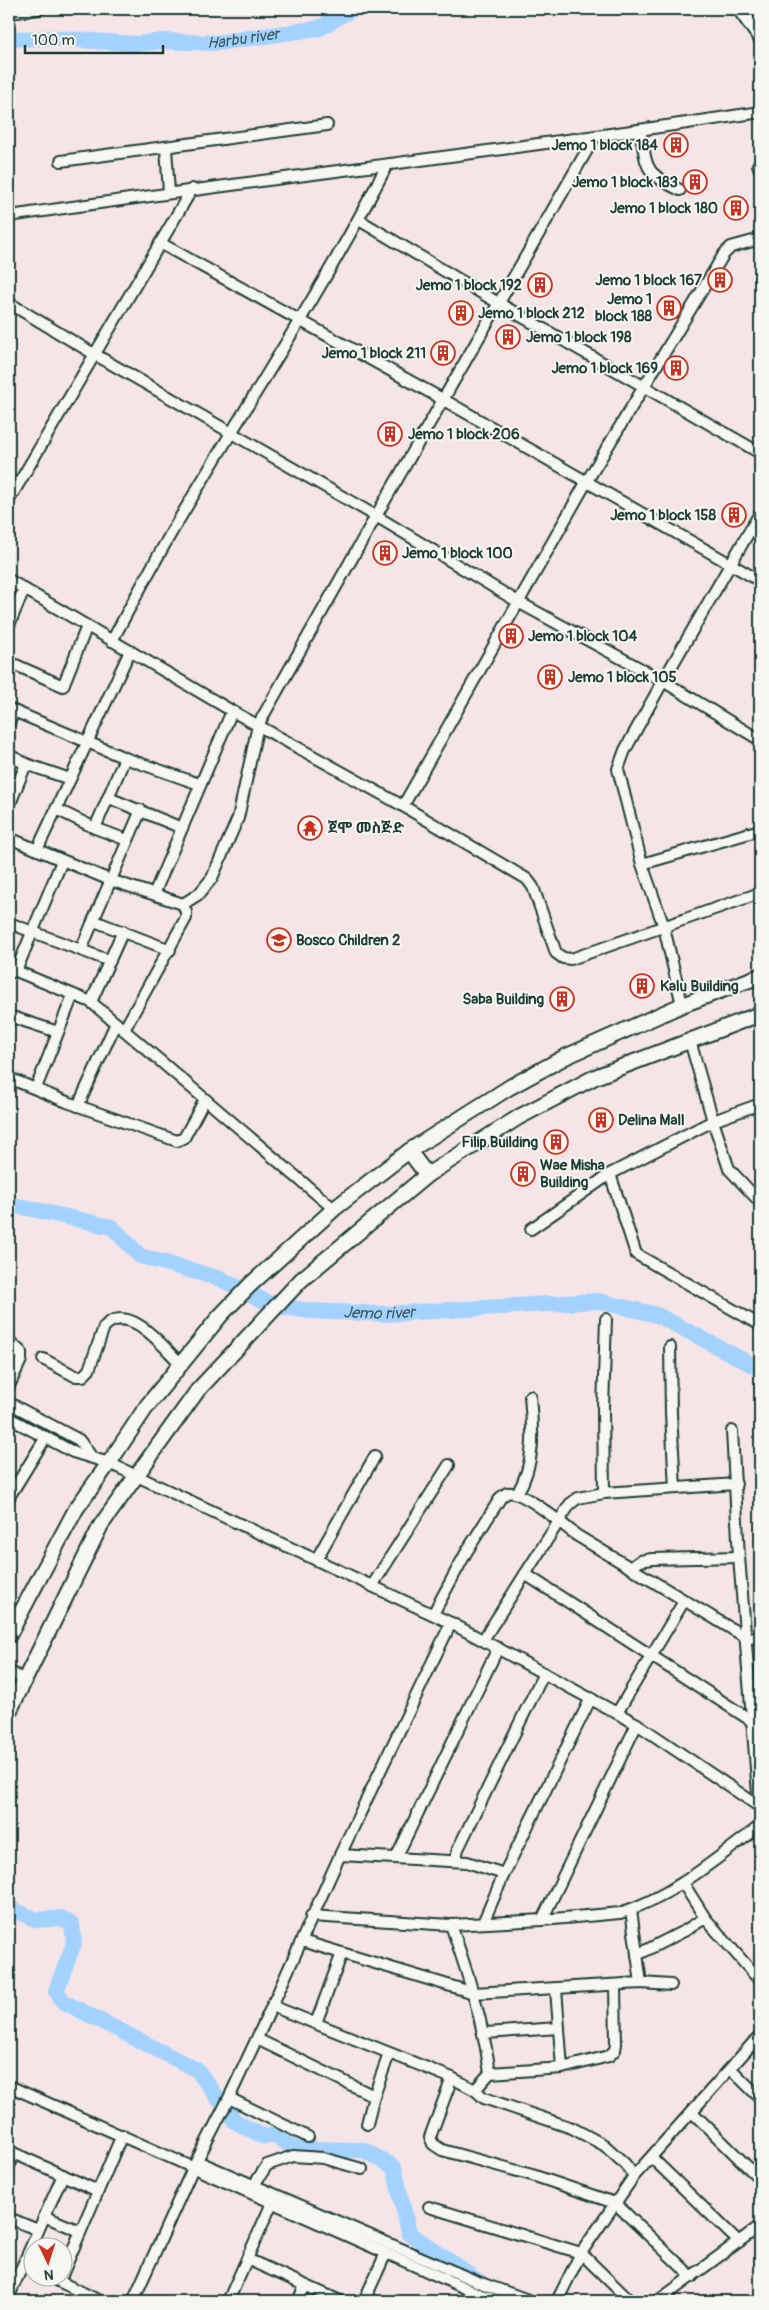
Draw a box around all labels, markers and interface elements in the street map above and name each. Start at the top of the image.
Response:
scale bar [25,22,162,54]
water label: Harbu river [207,24,283,53]
text: 100 m [32,31,75,50]
building icon: Jemo 1 block 184 [663,132,689,158]
place label: Jemo 1 block 184 [552,136,658,155]
building icon: Jemo 1 block 183 [682,169,708,195]
place label: Jemo 1 block 183 [572,173,678,192]
building icon: Jemo 1 block 180 [723,195,749,221]
place label: Jemo 1 block 180 [610,199,718,218]
building icon: Jemo 1 block 167 [707,267,733,293]
place label: Jemo 1 block 167 [595,271,702,290]
building icon: Jemo 1 block 192 [527,272,553,298]
place label: Jemo 1 block 192 [416,276,522,295]
place label: Jemo 1 block 188 [595,290,652,326]
building icon: Jemo 1 block 188 [656,295,682,321]
building icon: Jemo 1 block 212 [448,300,474,326]
place label: Jemo 1 block 212 [478,304,585,323]
building icon: Jemo 1 block 198 [495,324,521,350]
place label: Jemo 1 block 198 [526,328,632,347]
building icon: Jemo 1 block 211 [430,340,456,366]
place label: Jemo 1 block 211 [322,344,426,363]
building icon: Jemo 1 block 169 [663,355,689,381]
place label: Jemo 1 block 169 [551,359,658,378]
building icon: Jemo 1 block 206 [377,421,403,447]
place label: Jemo 1 block 206 [408,425,520,444]
building icon: Jemo 1 block 158 [721,502,747,528]
place label: Jemo 1 block 158 [610,506,716,525]
building icon: Jemo 1 block 100 [372,540,398,566]
place label: Jemo 1 block 100 [402,544,513,563]
building icon: Jemo 1 block 104 [498,623,524,649]
place label: Jemo 1 block 104 [528,627,637,646]
building icon: Jemo 1 block 105 [537,664,563,690]
place label: Jemo 1 block 105 [568,668,677,687]
temple icon: ጀሞ መስጅድ [297,815,323,841]
place label: ጀሞ መስጅድ [328,819,404,838]
school or university icon: Bosco Children 2 [266,927,292,953]
place label: Bosco Children 2 [296,931,401,950]
building icon: Kalu Building [629,973,655,999]
place label: Kalu Building [660,977,739,996]
building icon: Saba Building [549,986,575,1012]
place label: Saba Building [463,990,544,1009]
building icon: Delina Mall [588,1107,614,1133]
place label: Delina Mall [618,1111,685,1130]
building icon: Filip Building [543,1129,569,1155]
place label: Filip Building [462,1133,538,1152]
place label: Wae Misha Building [540,1156,605,1192]
building icon: Wae Misha Building [510,1161,536,1187]
water label: Jemo river [343,1302,418,1324]
north arrow [22,2238,72,2288]
text: N [44,2266,54,2283]

